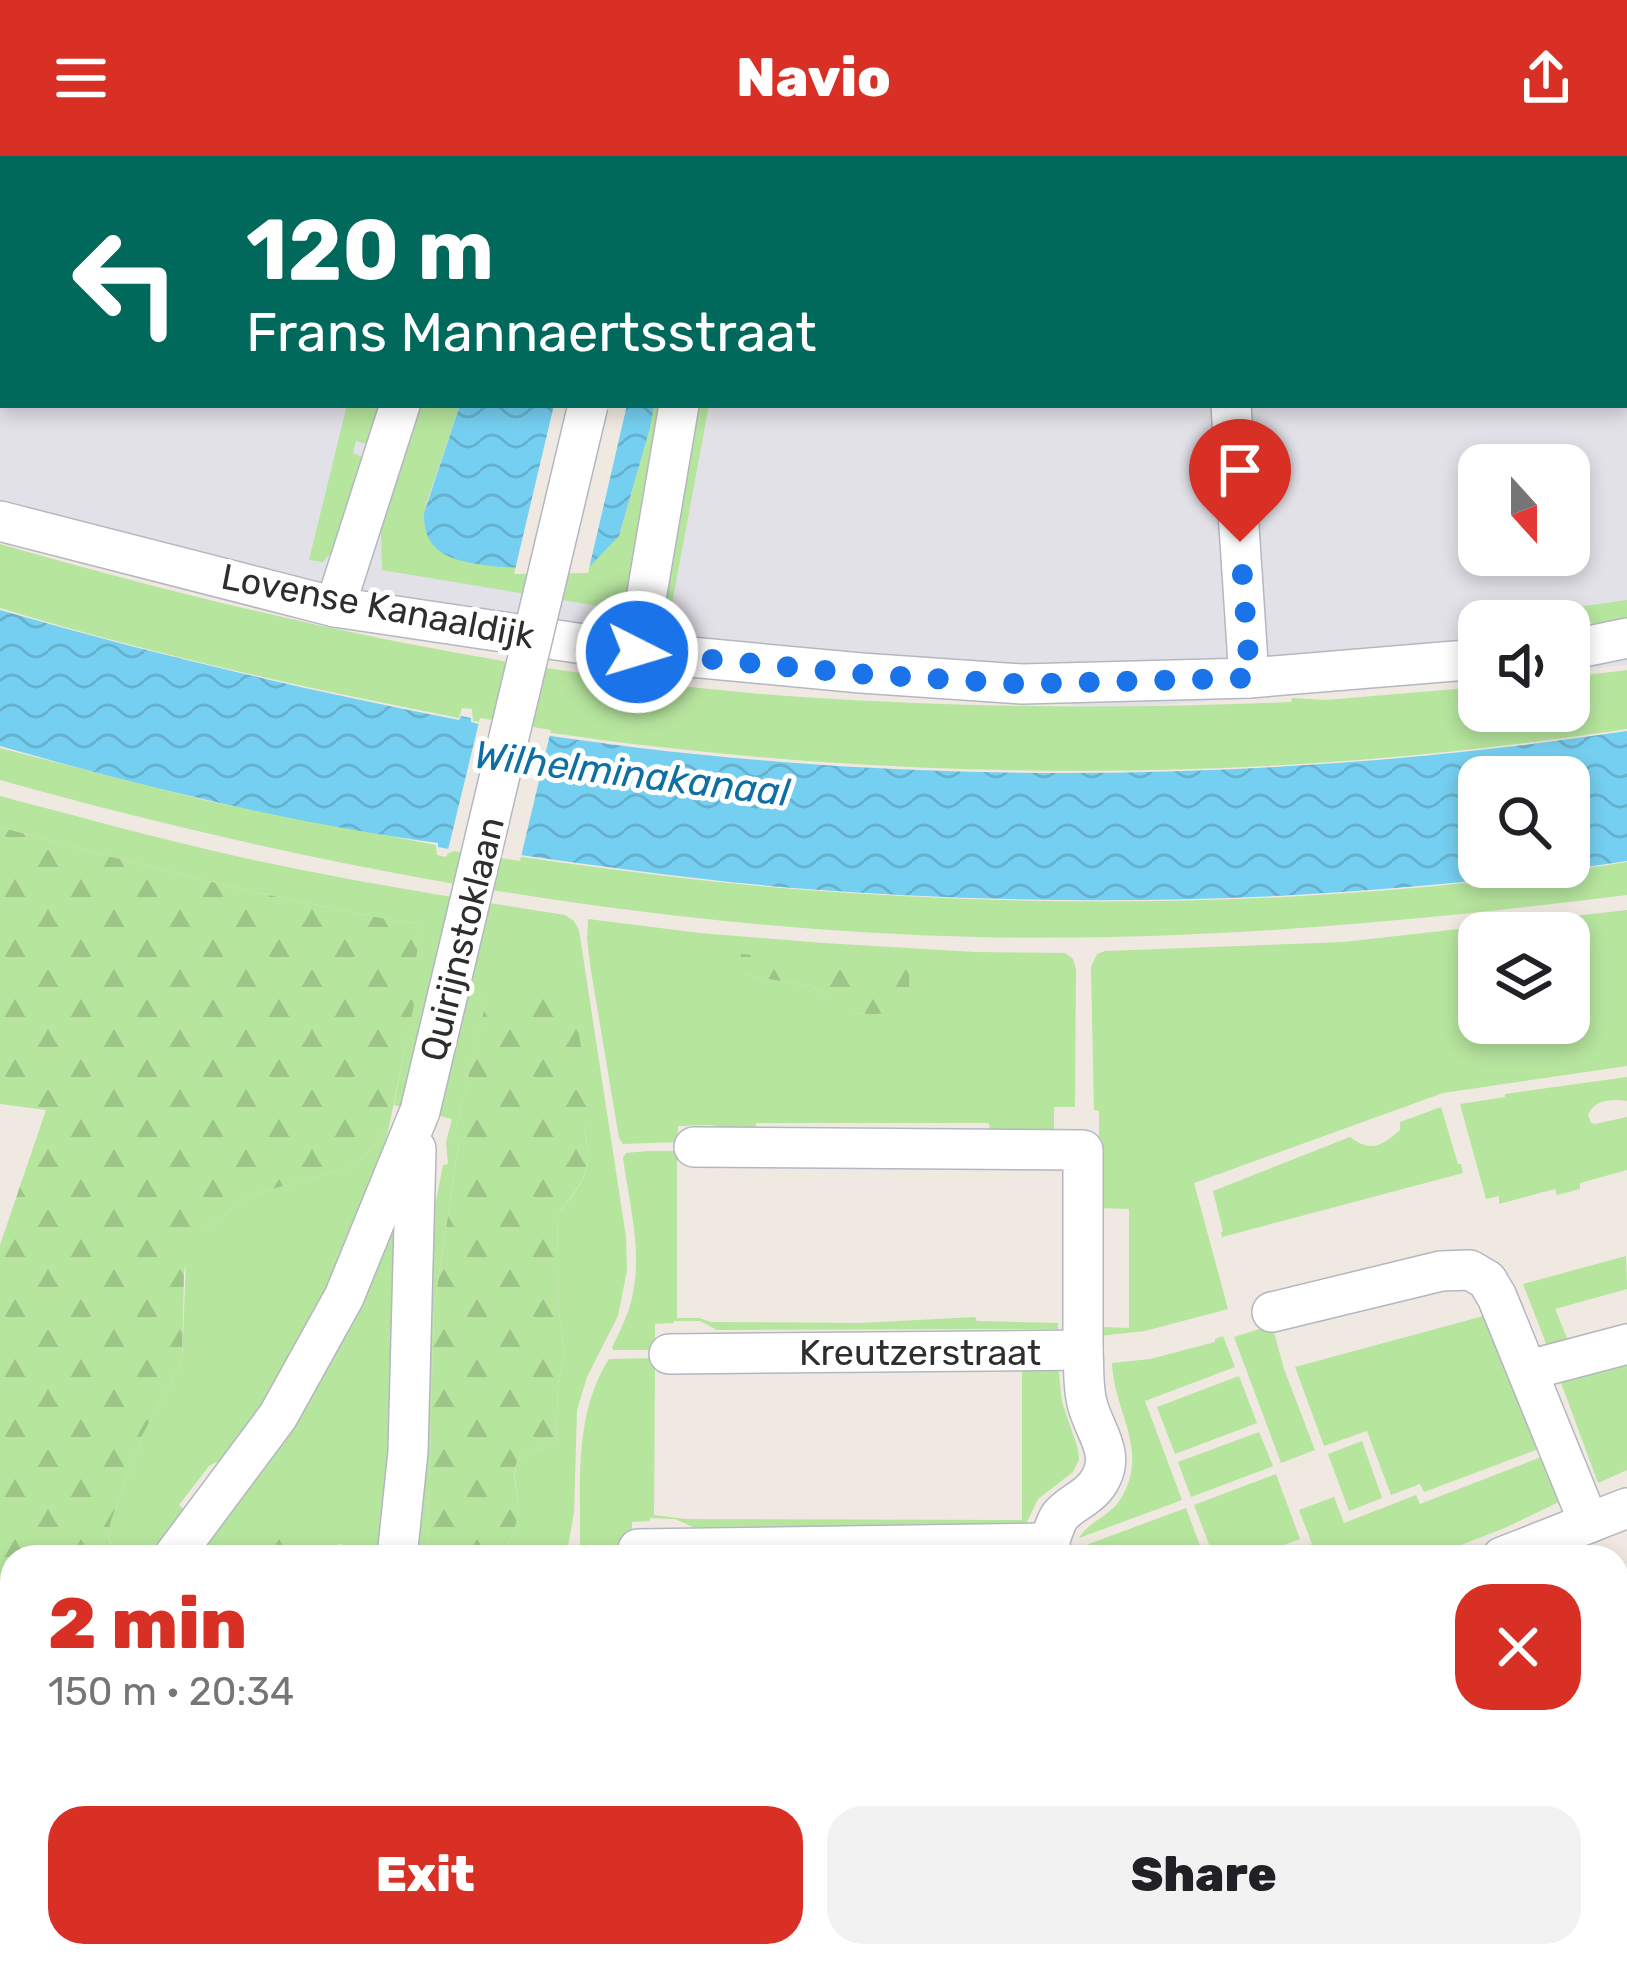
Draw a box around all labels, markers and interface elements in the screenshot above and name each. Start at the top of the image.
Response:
icon: menu [48,45,114,111]
icon: share [1513,45,1579,111]
text: Navio [736,46,891,110]
text: 120 m [246,200,494,300]
icon: left [48,204,204,360]
text: Frans Mannaertsstraat [246,301,817,365]
pin [1189,419,1291,542]
icon: arrive [1207,437,1273,503]
north arrow [1458,444,1590,576]
map controls [1458,444,1590,1044]
street label: Lovense Kanaaldijk [218,555,539,658]
position arrow [574,589,700,715]
button: sound [1458,600,1590,732]
water label: Wilhelminakanaal [472,732,793,816]
button: search [1458,756,1590,888]
street label: Quirijnstoklaan [411,812,513,1066]
button: layers [1458,912,1590,1044]
street label: Kreutzerstraat [799,1331,1041,1374]
text: 2 min [48,1581,247,1666]
button: close [1455,1584,1581,1710]
text: 150 m · 20:34 [48,1669,294,1715]
button: Exit [48,1806,803,1944]
button: Share [827,1806,1581,1944]

